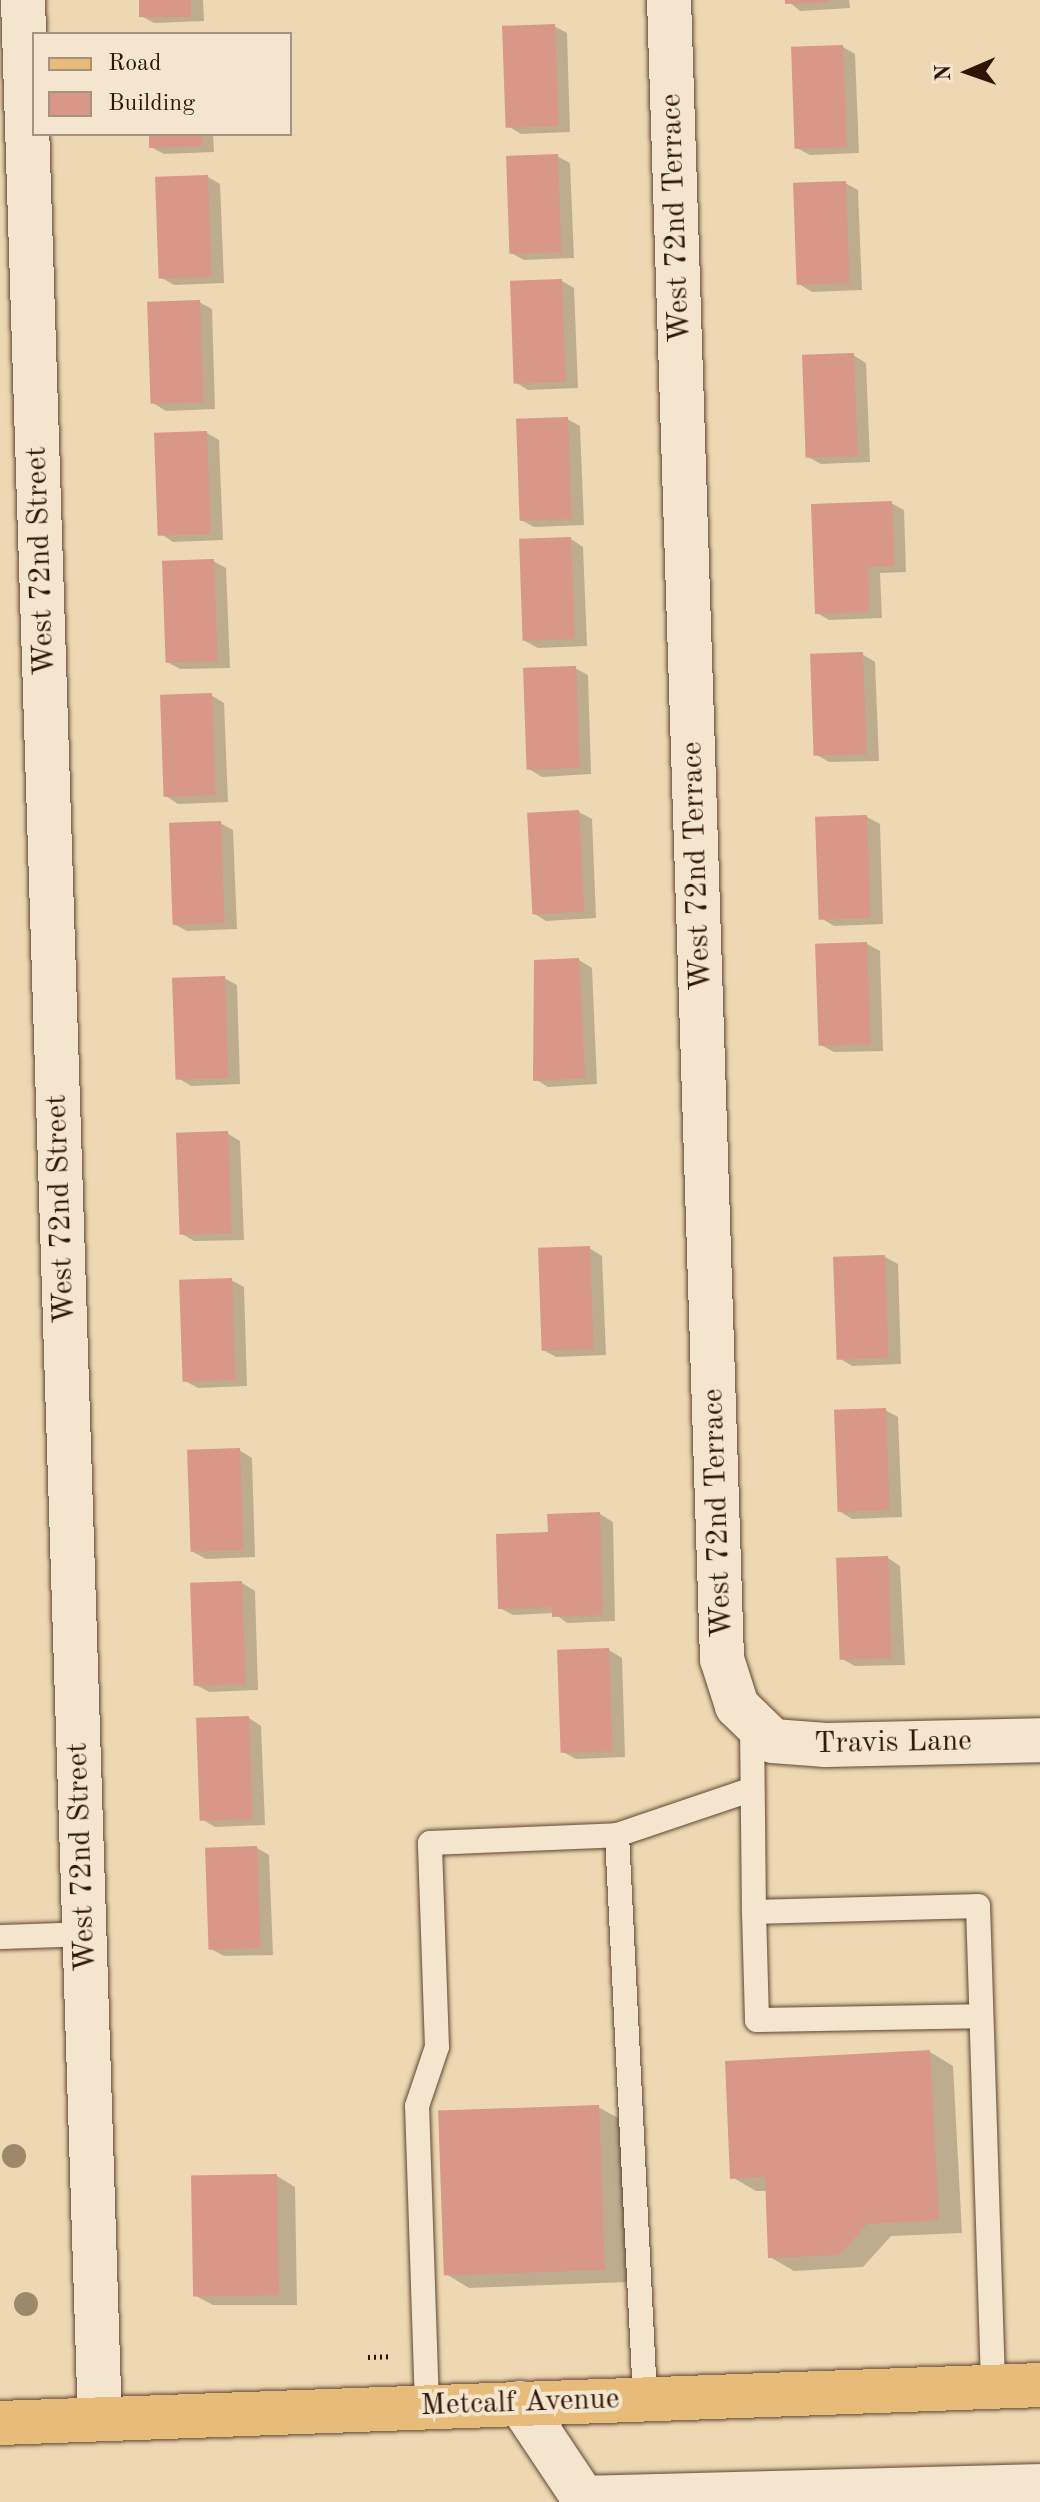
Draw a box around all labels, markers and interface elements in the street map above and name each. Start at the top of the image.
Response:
legend [32,32,292,136]
north arrow [928,32,1008,112]
text: Road [108,52,161,76]
text: N [933,64,955,82]
text: Building [108,92,195,116]
street label: West 72nd Terrace [654,93,698,343]
street label: West 72nd Street [19,446,63,676]
street label: West 72nd Terrace [675,741,719,991]
street label: West 72nd Street [39,1094,83,1324]
street label: West 72nd Terrace [696,1388,740,1638]
street label: Travis Lane [814,1724,972,1762]
street label: West 72nd Street [60,1742,104,1972]
street label: Metcalf Avenue [420,2382,620,2424]

